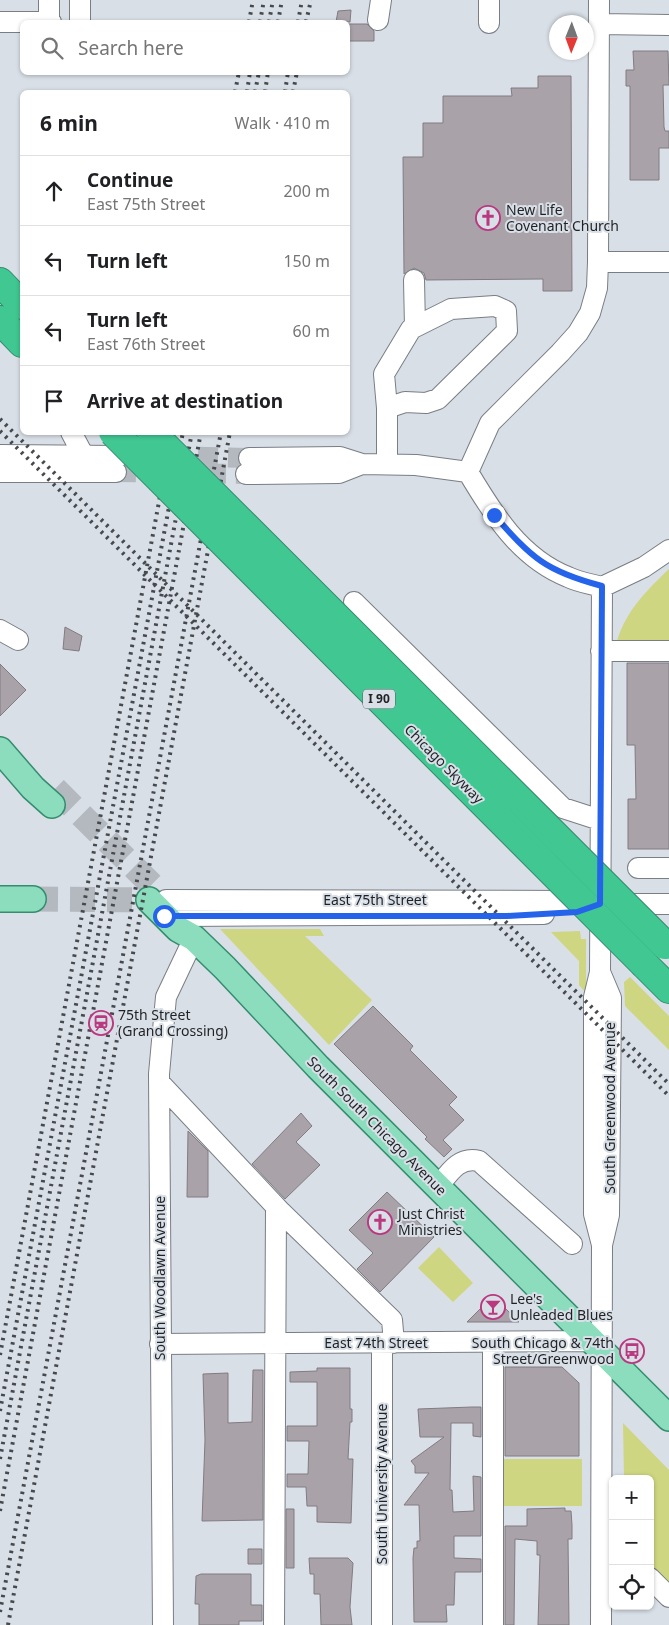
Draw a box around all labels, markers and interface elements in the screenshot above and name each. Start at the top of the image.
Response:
north arrow [549,15,594,60]
search box [20,20,350,75]
icon: search [38,34,66,62]
text: Search here [78,35,184,61]
text: 6 min [40,109,98,137]
text: Walk · 410 m [235,112,330,134]
text: Continue [87,167,173,193]
icon: ahead [40,177,68,205]
text: 200 m [283,180,330,202]
text: East 75th Street [87,193,205,215]
place label: New Life Covenant Church [506,200,619,235]
church icon: New Life Covenant Church [475,205,501,231]
icon: left [40,247,68,275]
text: Turn left [87,248,168,274]
text: 150 m [283,250,330,272]
text: Turn left [87,307,168,333]
icon: left [40,317,68,345]
text: 60 m [293,320,330,342]
text: East 76th Street [87,333,205,355]
icon: arrive [40,387,68,415]
text: Arrive at destination [87,388,283,414]
route end [483,504,506,527]
road number: I 90 [363,690,395,709]
street label: Chicago Skyway [401,720,489,808]
street label: East 75th Street [323,890,427,909]
route start [153,905,176,928]
place label: 75th Street (Grand Crossing) [118,1005,228,1040]
station icon: 75th Street (Grand Crossing) [88,1010,114,1036]
street label: South Greenwood Avenue [600,1022,619,1194]
street label: South South Chicago Avenue [304,1052,451,1200]
street label: South Woodlawn Avenue [150,1196,169,1360]
place label: Just Christ Ministries [396,1204,465,1239]
church icon: Just Christ Ministries [367,1209,393,1235]
place label: Lee's Unleaded Blues [510,1289,613,1324]
bar icon: Lee's Unleaded Blues [480,1294,506,1320]
street label: East 74th Street [324,1333,428,1352]
place label: South Chicago & 74th Street/Greenwood [472,1333,614,1368]
bus stop icon: South Chicago & 74th Street/Greenwood [619,1338,645,1364]
street label: South University Avenue [372,1404,391,1564]
map controls [609,1475,654,1610]
button: + [609,1475,654,1520]
button: − [609,1520,654,1565]
button: locate [609,1565,654,1610]

